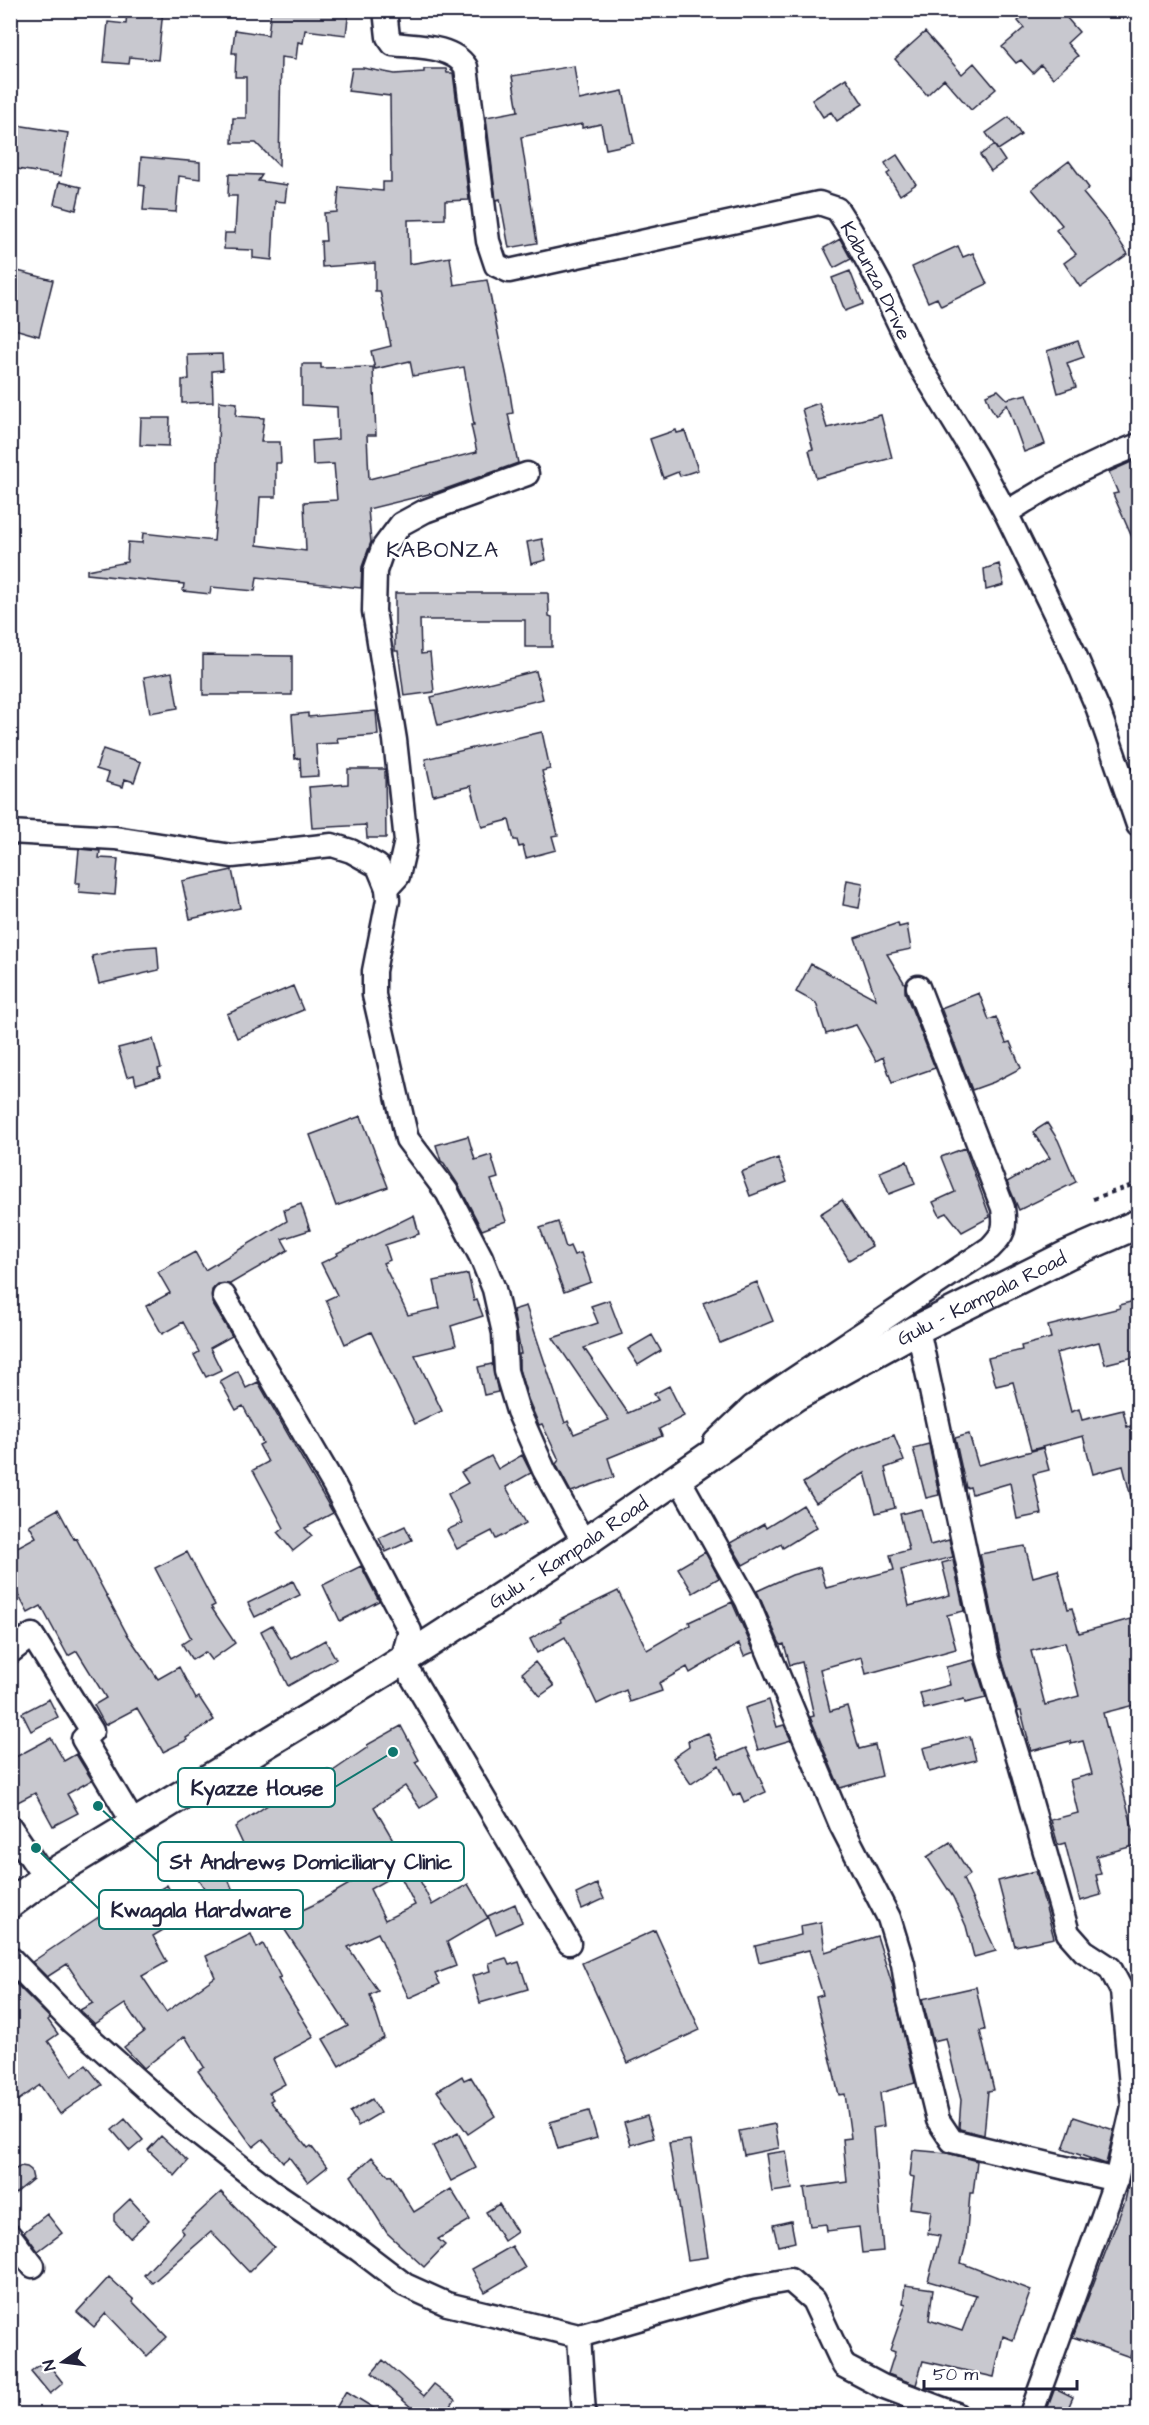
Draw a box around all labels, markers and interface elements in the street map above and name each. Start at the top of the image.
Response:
street label: Kabunza Drive [833,216,918,345]
district label: KABONZA [386,535,500,566]
street label: Gulu - Kampala Road [892,1245,1071,1353]
street label: Gulu - Kampala Road [483,1490,654,1616]
callout: Kyazze House [178,1768,335,1807]
text: Kyazze House [191,1774,324,1806]
callout: St Andrews Domiciliary Clinic [158,1842,464,1881]
text: St Andrews Domiciliary Clinic [169,1848,453,1880]
callout: Kwagala Hardware [99,1890,303,1929]
text: Kwagala Hardware [111,1896,292,1927]
north arrow [33,2332,93,2392]
scale bar [924,2353,1077,2391]
text: N [38,2358,61,2373]
text: 50 m [933,2362,978,2387]

